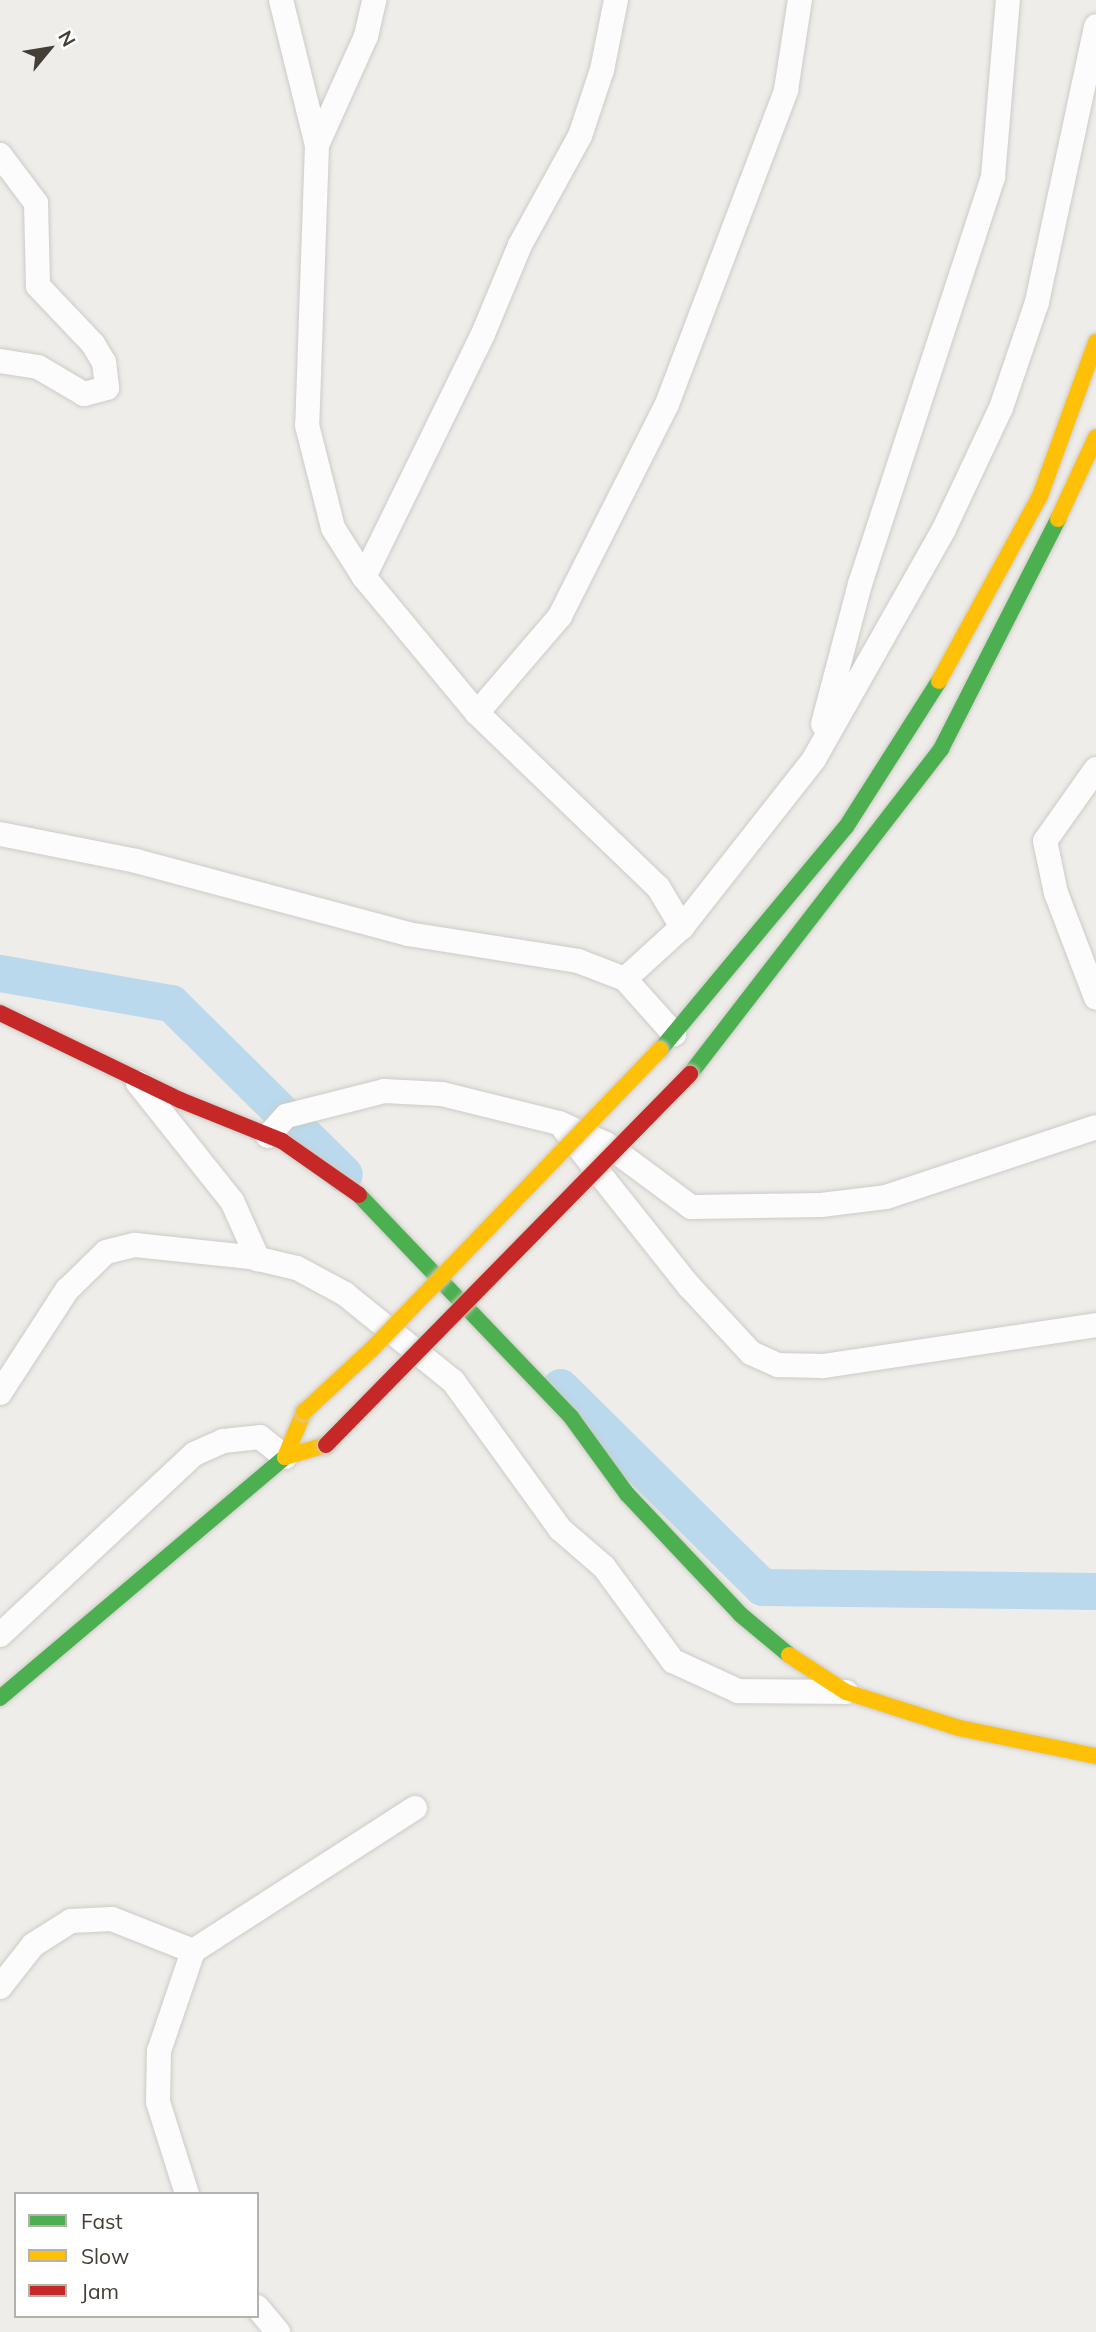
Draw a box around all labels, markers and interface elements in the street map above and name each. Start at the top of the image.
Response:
north arrow [14,14,84,84]
text: N [53,26,81,51]
legend [14,2192,259,2318]
text: Fast [81,2208,123,2234]
text: Slow [81,2243,129,2269]
text: Jam [81,2278,119,2304]

